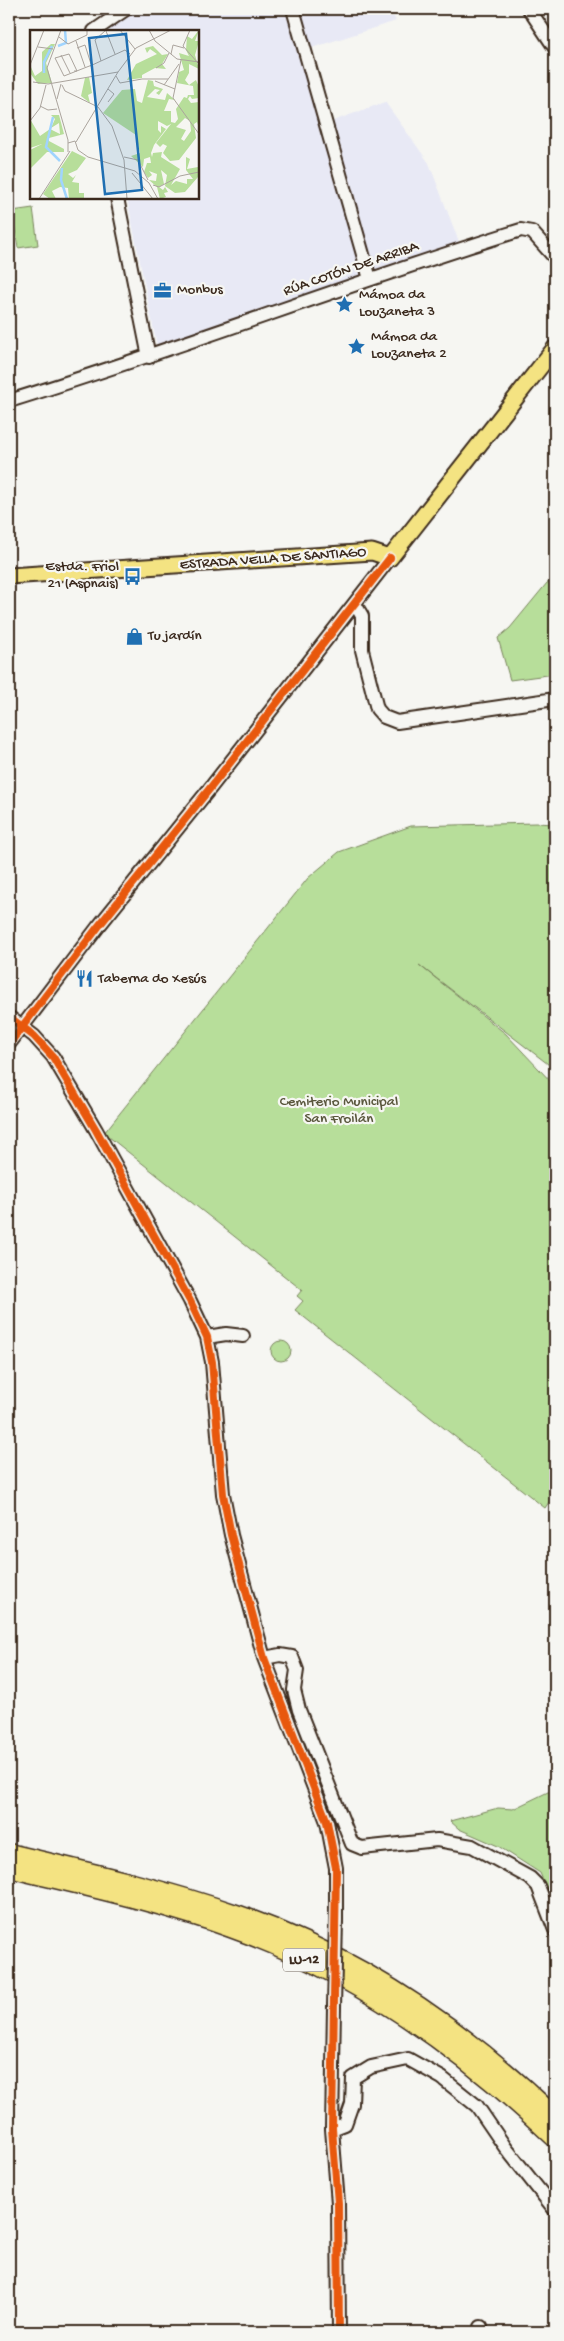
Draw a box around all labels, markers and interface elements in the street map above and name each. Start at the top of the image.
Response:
inset map [30,30,199,199]
street label: RÚA COTÓN DE ARRIBA [281,237,422,301]
office icon: Monbus [153,280,173,300]
place label: Monbus [177,281,223,299]
place label: Mámoa da Louzaneta 3 [359,286,435,321]
place icon: Mámoa da Louzaneta 3 [335,294,355,314]
place label: Mámoa da Louzaneta 2 [371,328,446,363]
place icon: Mámoa da Louzaneta 2 [347,336,367,356]
street label: ESTRADA VELLA DE SANTIAGO [179,543,367,575]
place label: Estda. Friol 21 (Aspnais) [45,558,119,593]
bus stop icon: Estda. Friol 21 (Aspnais) [123,566,143,586]
shop icon: Tu jardín [124,626,144,646]
place label: Tu jardín [147,627,202,645]
restaurant icon: Taberna do Xesús [74,969,94,989]
place label: Taberna do Xesús [97,970,206,988]
park label: Cemiterio Municipal San Froilán [280,1093,398,1128]
road number: LU-12 [283,1948,325,1972]

